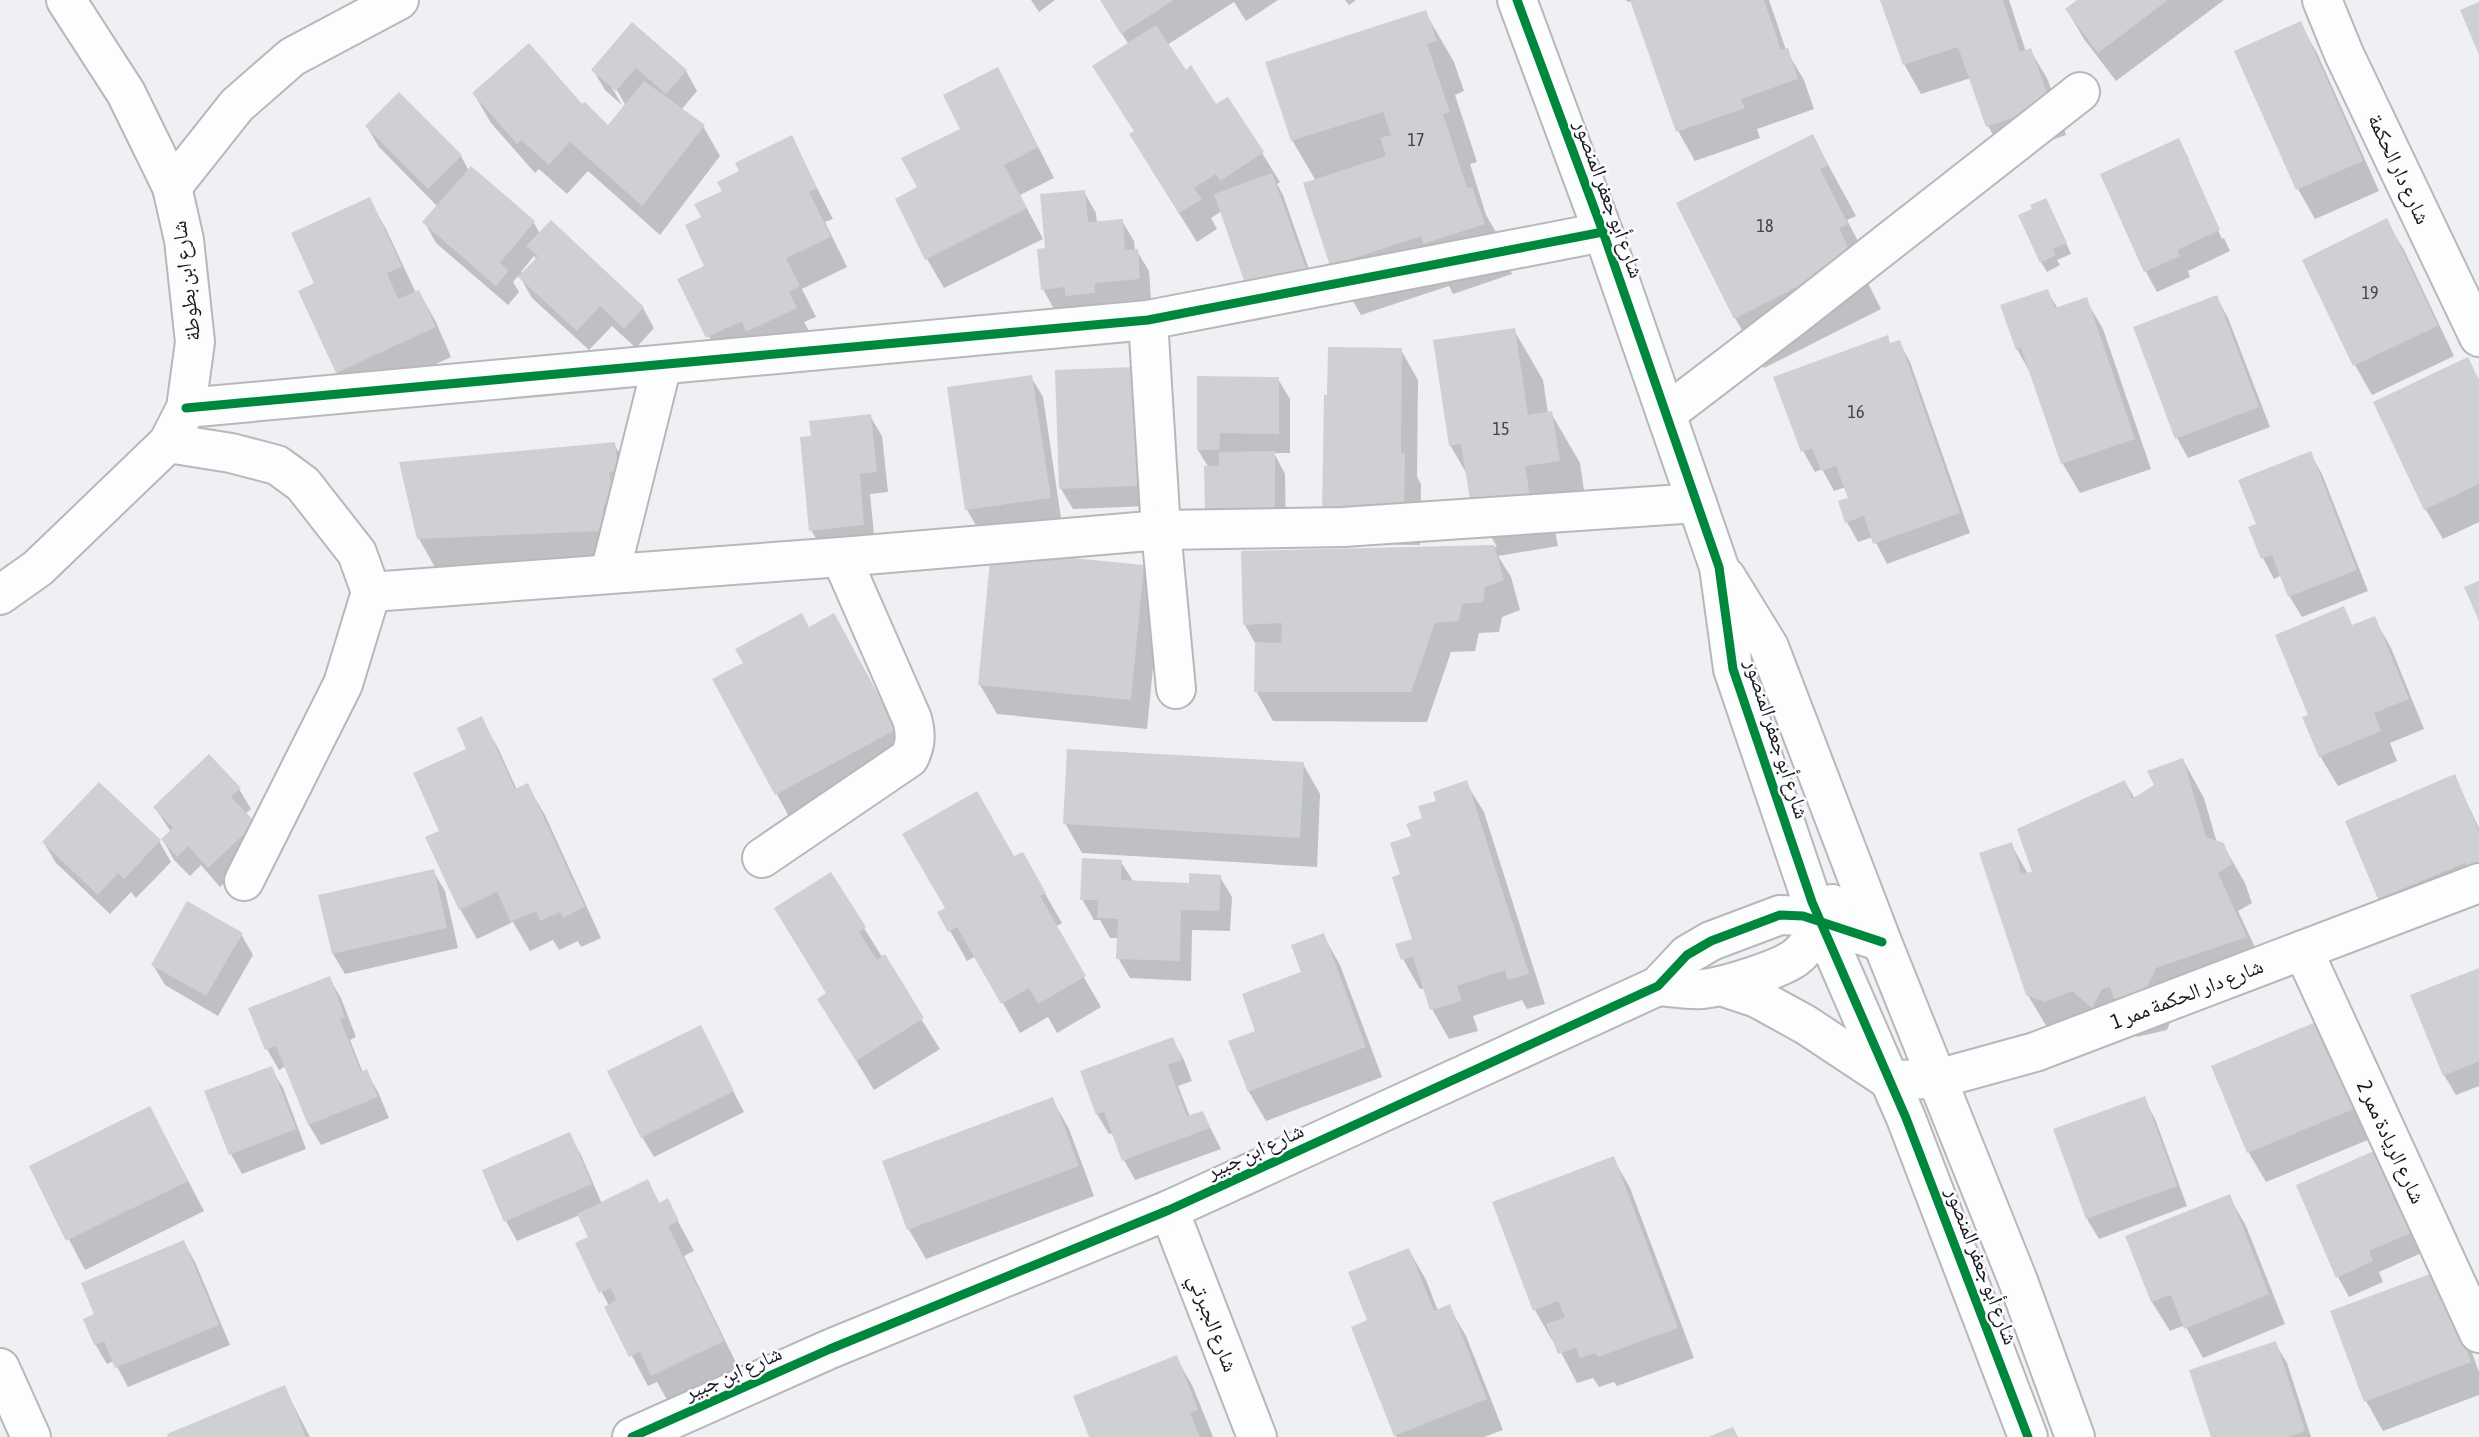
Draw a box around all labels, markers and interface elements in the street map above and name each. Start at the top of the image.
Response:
street label: شارع دار الحكمة [2362,110,2436,228]
street label: شارع أبو جعفر المنصور [1568,115,1650,282]
house number: 17 [1408,129,1424,150]
house number: 18 [1757,215,1773,236]
street label: شارع ابن بطوطة [166,219,206,343]
house number: 19 [2362,282,2378,303]
house number: 16 [1848,401,1864,422]
house number: 15 [1493,418,1509,439]
street label: شارع أبو جعفر المنصور [1739,655,1815,822]
street label: شارع دار الحكمة ممر 1 [2107,953,2267,1035]
street label: شارع الريادة ممر 2 [2351,1076,2431,1208]
street label: شارع ابن جبير [1201,1117,1308,1185]
street label: شارع أبو جعفر المنصور [1940,1183,2024,1348]
street label: شارع الجبرتي [1179,1271,1244,1377]
street label: شارع ابن جبير [679,1340,786,1406]

